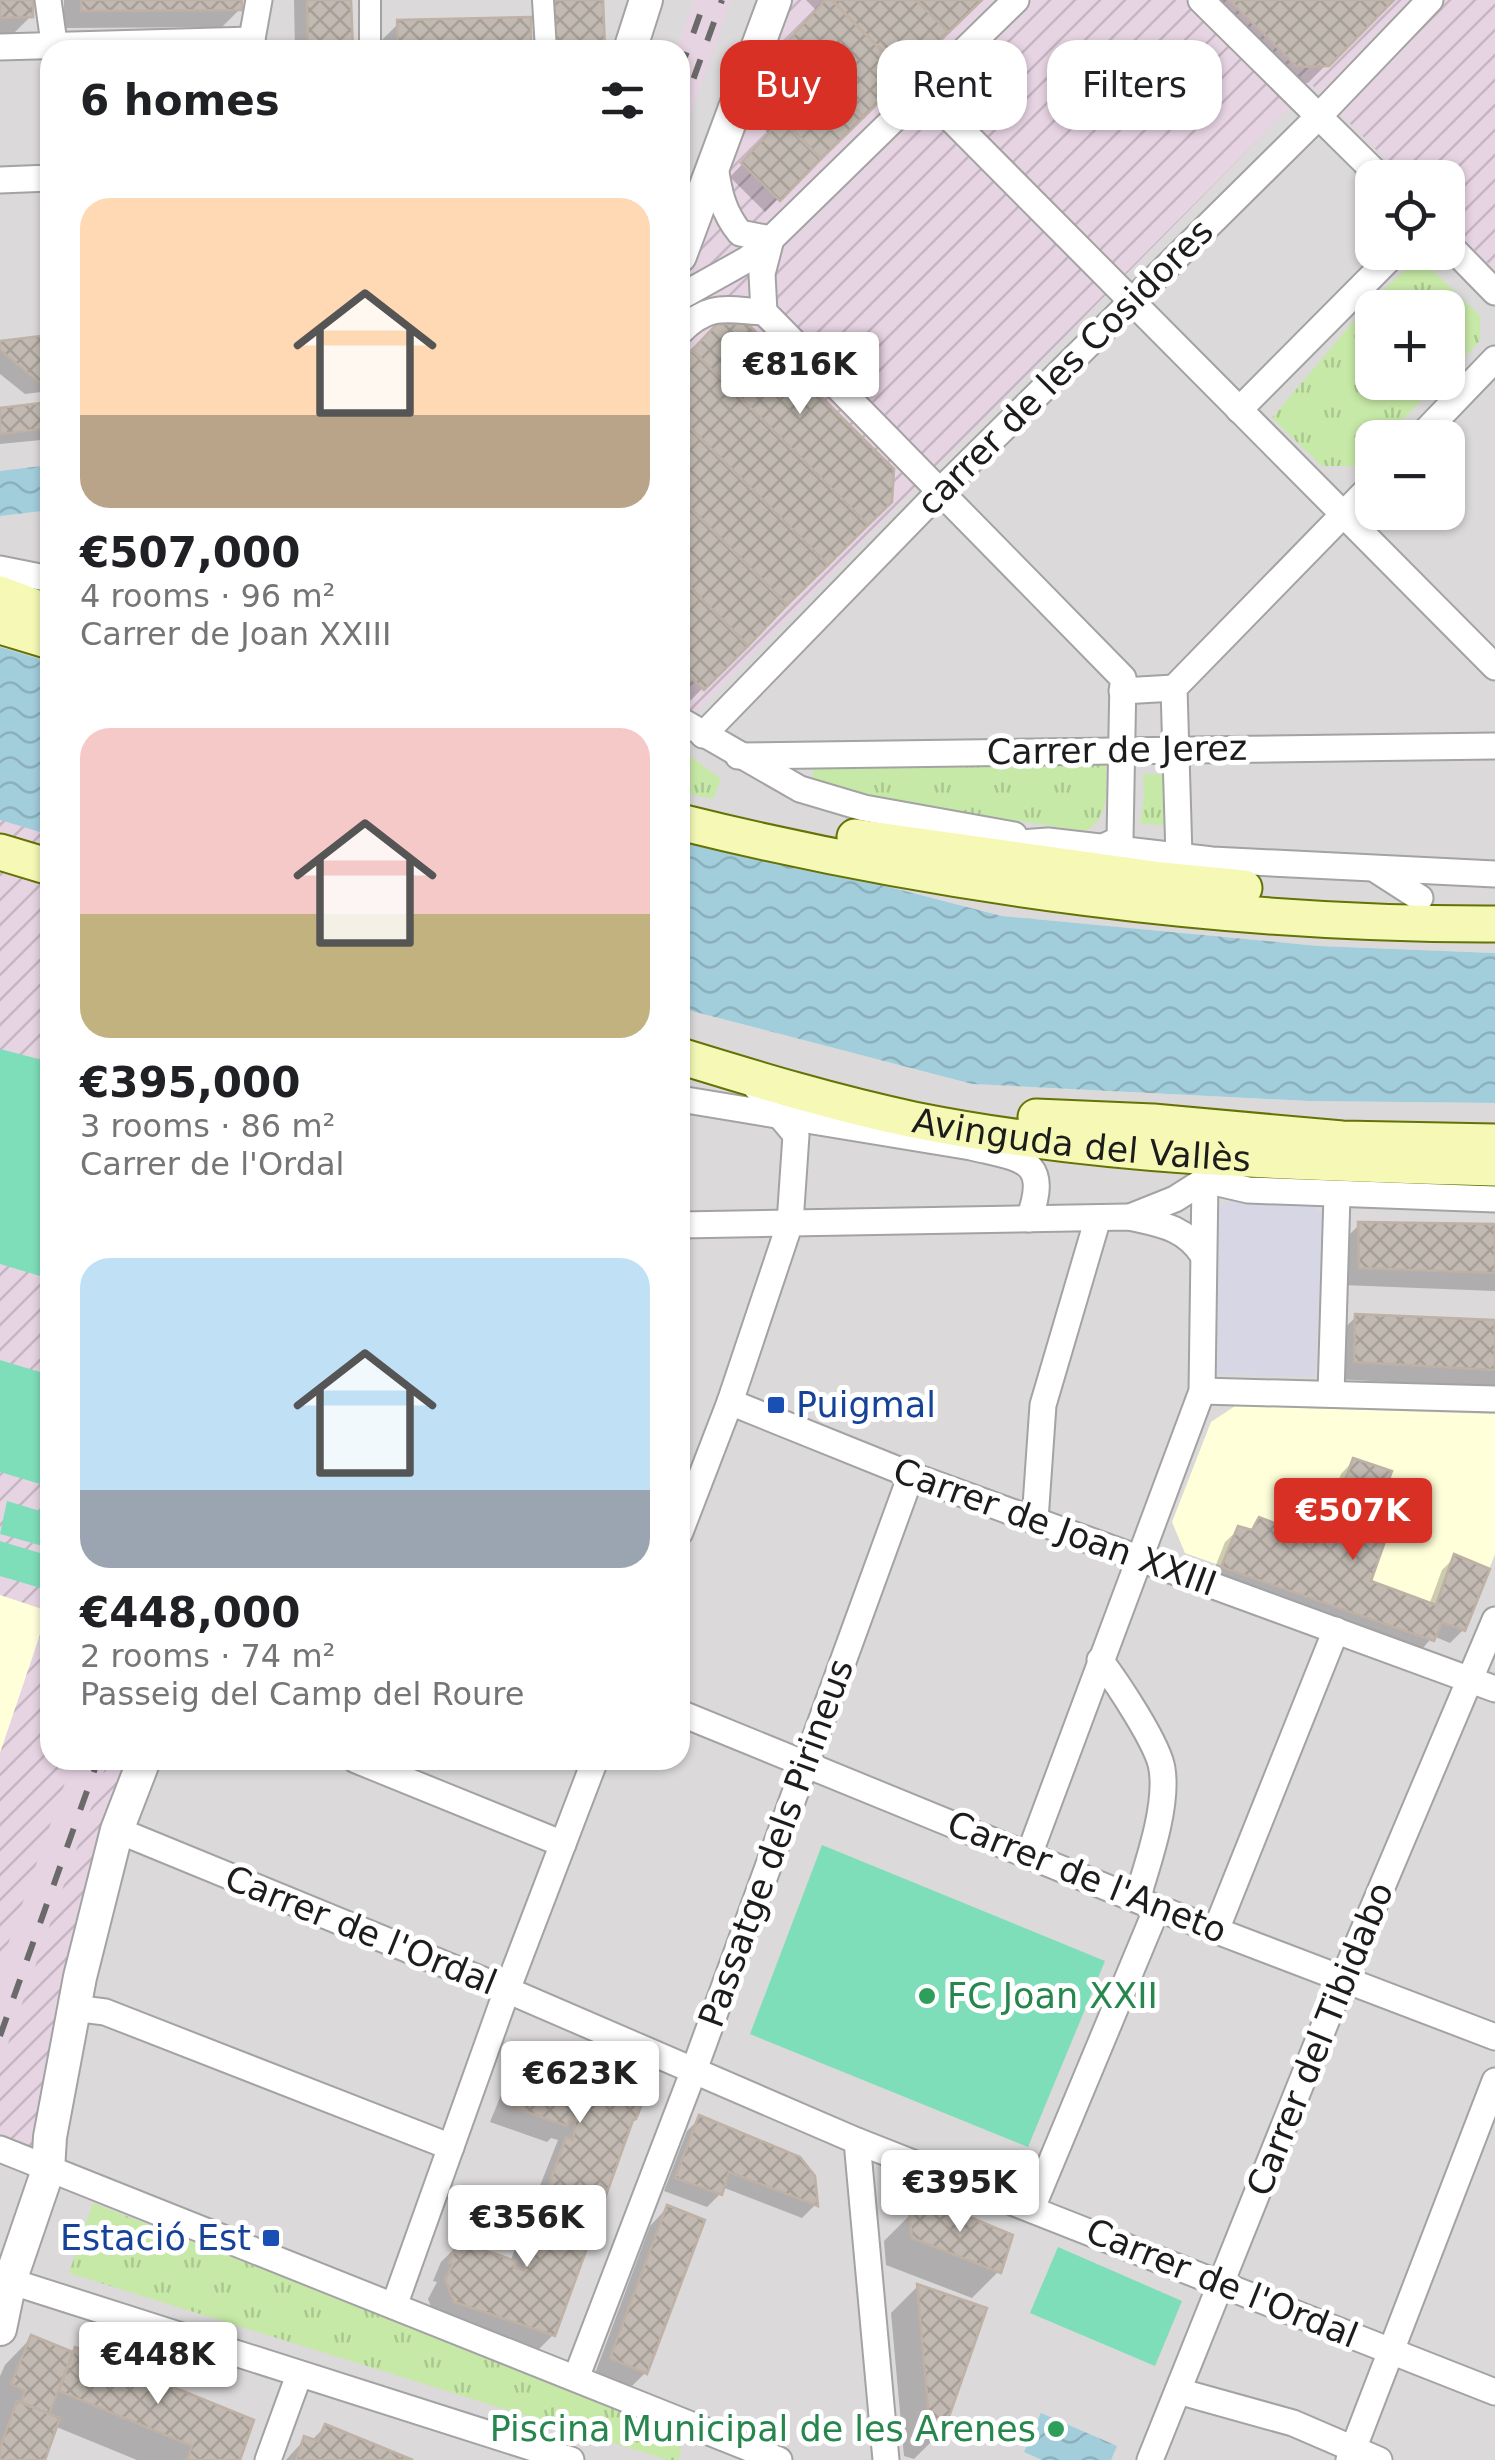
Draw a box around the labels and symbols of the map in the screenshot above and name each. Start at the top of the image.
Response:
street label: carrer de les Cosidores [909,211,1221,523]
pin: €816K [730,332,870,417]
street label: Carrer de Jerez [986,728,1248,772]
street label: Avinguda del Vallès [909,1100,1252,1179]
place label: Puigmal [796,1385,936,1425]
marker: Puigmal [765,1394,787,1416]
street label: Carrer de Joan XXIII [888,1450,1222,1604]
pin: €507K [1283,1478,1423,1563]
street label: Passatge dels Pirineus [691,1654,861,2032]
street label: Carrer de l'Aneto [942,1803,1232,1951]
street label: Carrer de l'Ordal [219,1857,503,2003]
street label: Carrer del Tibidabo [1239,1877,1401,2201]
place label: FC Joan XXII [947,1976,1158,2016]
marker: FC Joan XXII [916,1985,938,2007]
pin: €623K [510,2041,650,2126]
pin: €395K [890,2150,1030,2235]
pin: €356K [457,2185,597,2270]
street label: Carrer de l'Ordal [1080,2210,1364,2356]
place label: Estació Est [60,2218,251,2258]
marker: Estació Est [260,2227,282,2249]
pin: €448K [88,2322,228,2407]
place label: Piscina Municipal de les Arenes [490,2409,1036,2449]
marker: Piscina Municipal de les Arenes [1045,2418,1067,2440]

